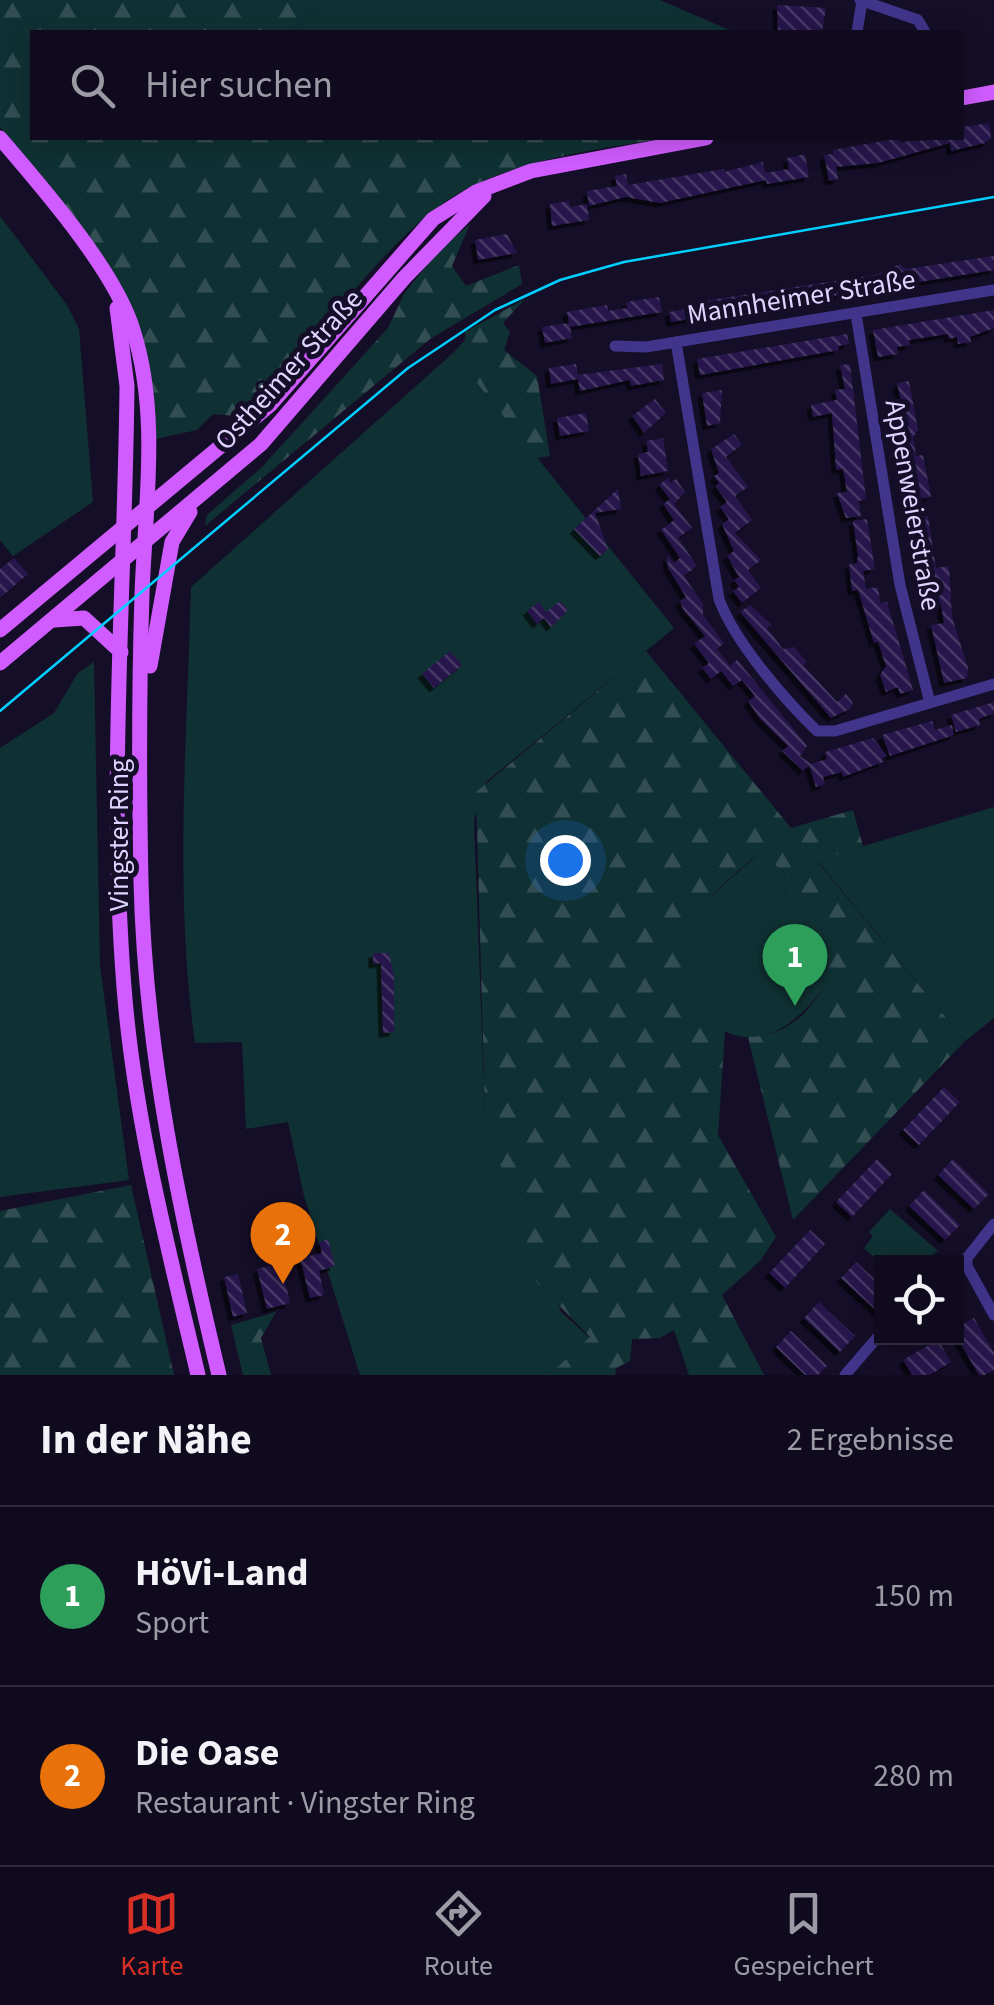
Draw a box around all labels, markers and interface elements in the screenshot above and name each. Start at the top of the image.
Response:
search box [30,30,964,140]
icon: search [65,58,120,113]
text: Hier suchen [145,58,333,112]
street label: Mannheimer Straße [684,259,918,335]
street label: Ostheimer Straße [205,280,372,459]
street label: Appenweierstraße [875,397,951,614]
street label: Vingster Ring [99,759,139,911]
your location [540,835,591,886]
pin: 1 [762,924,828,1006]
pin: 2 [250,1202,316,1284]
map controls [874,1255,964,1345]
button: locate [874,1255,964,1345]
text: In der Nähe [40,1410,252,1470]
text: 2 Ergebnisse [787,1417,954,1463]
text: HöVi-Land [135,1546,308,1600]
text: 1 [64,1573,81,1619]
text: 150 m [873,1573,954,1619]
text: Sport [135,1600,209,1646]
text: Die Oase [135,1726,279,1780]
text: 2 [64,1753,81,1799]
text: 280 m [873,1753,954,1799]
text: Restaurant · Vingster Ring [135,1780,475,1826]
tab: Karte [120,1886,183,1986]
tab: Route [424,1886,493,1986]
tab: Gespeichert [733,1886,874,1986]

